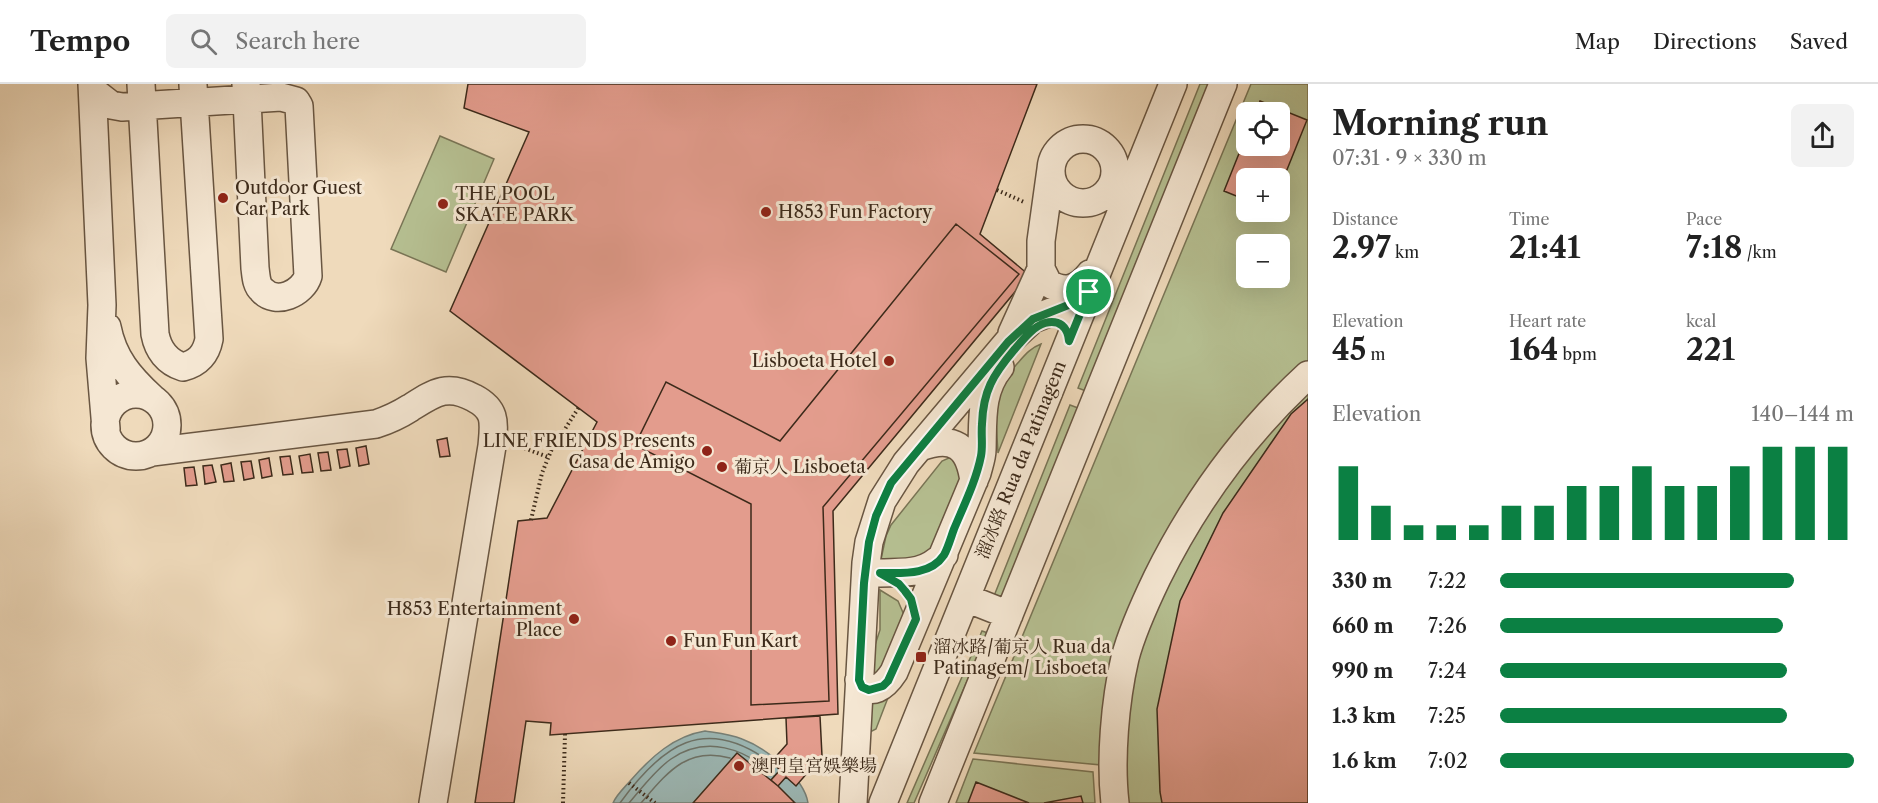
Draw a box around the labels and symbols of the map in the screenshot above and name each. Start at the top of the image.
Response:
place label: Outdoor Guest Car Park [235,177,363,220]
place label: THE POOL SKATE PARK [455,183,575,226]
marker: Outdoor Guest Car Park [216,191,230,205]
marker: THE POOL SKATE PARK [436,197,450,211]
place label: H853 Fun Factory [778,201,933,223]
marker: H853 Fun Factory [759,205,773,219]
pin [1063,266,1114,317]
place label: Lisboeta Hotel [752,350,877,372]
marker: Lisboeta Hotel [882,354,896,368]
street label: 溜冰路 Rua da Patinagem [971,357,1071,562]
place label: LINE FRIENDS Presents Casa de Amigo [483,430,695,473]
marker: LINE FRIENDS Presents Casa de Amigo [700,444,714,458]
place label: 葡京人 Lisboeta [734,456,866,478]
marker: 葡京人 Lisboeta [715,460,729,474]
place label: H853 Entertainment Place [387,598,563,641]
marker: H853 Entertainment Place [567,612,581,626]
place label: Fun Fun Kart [683,630,799,652]
marker: Fun Fun Kart [664,634,678,648]
place label: 溜冰路/葡京人 Rua da Patinagem/ Lisboeta [933,636,1112,679]
marker: 溜冰路/葡京人 Rua da Patinagem/ Lisboeta [914,650,928,664]
place label: 澳門皇宮娛樂場 [751,755,877,777]
marker: 澳門皇宮娛樂場 [732,759,746,773]

